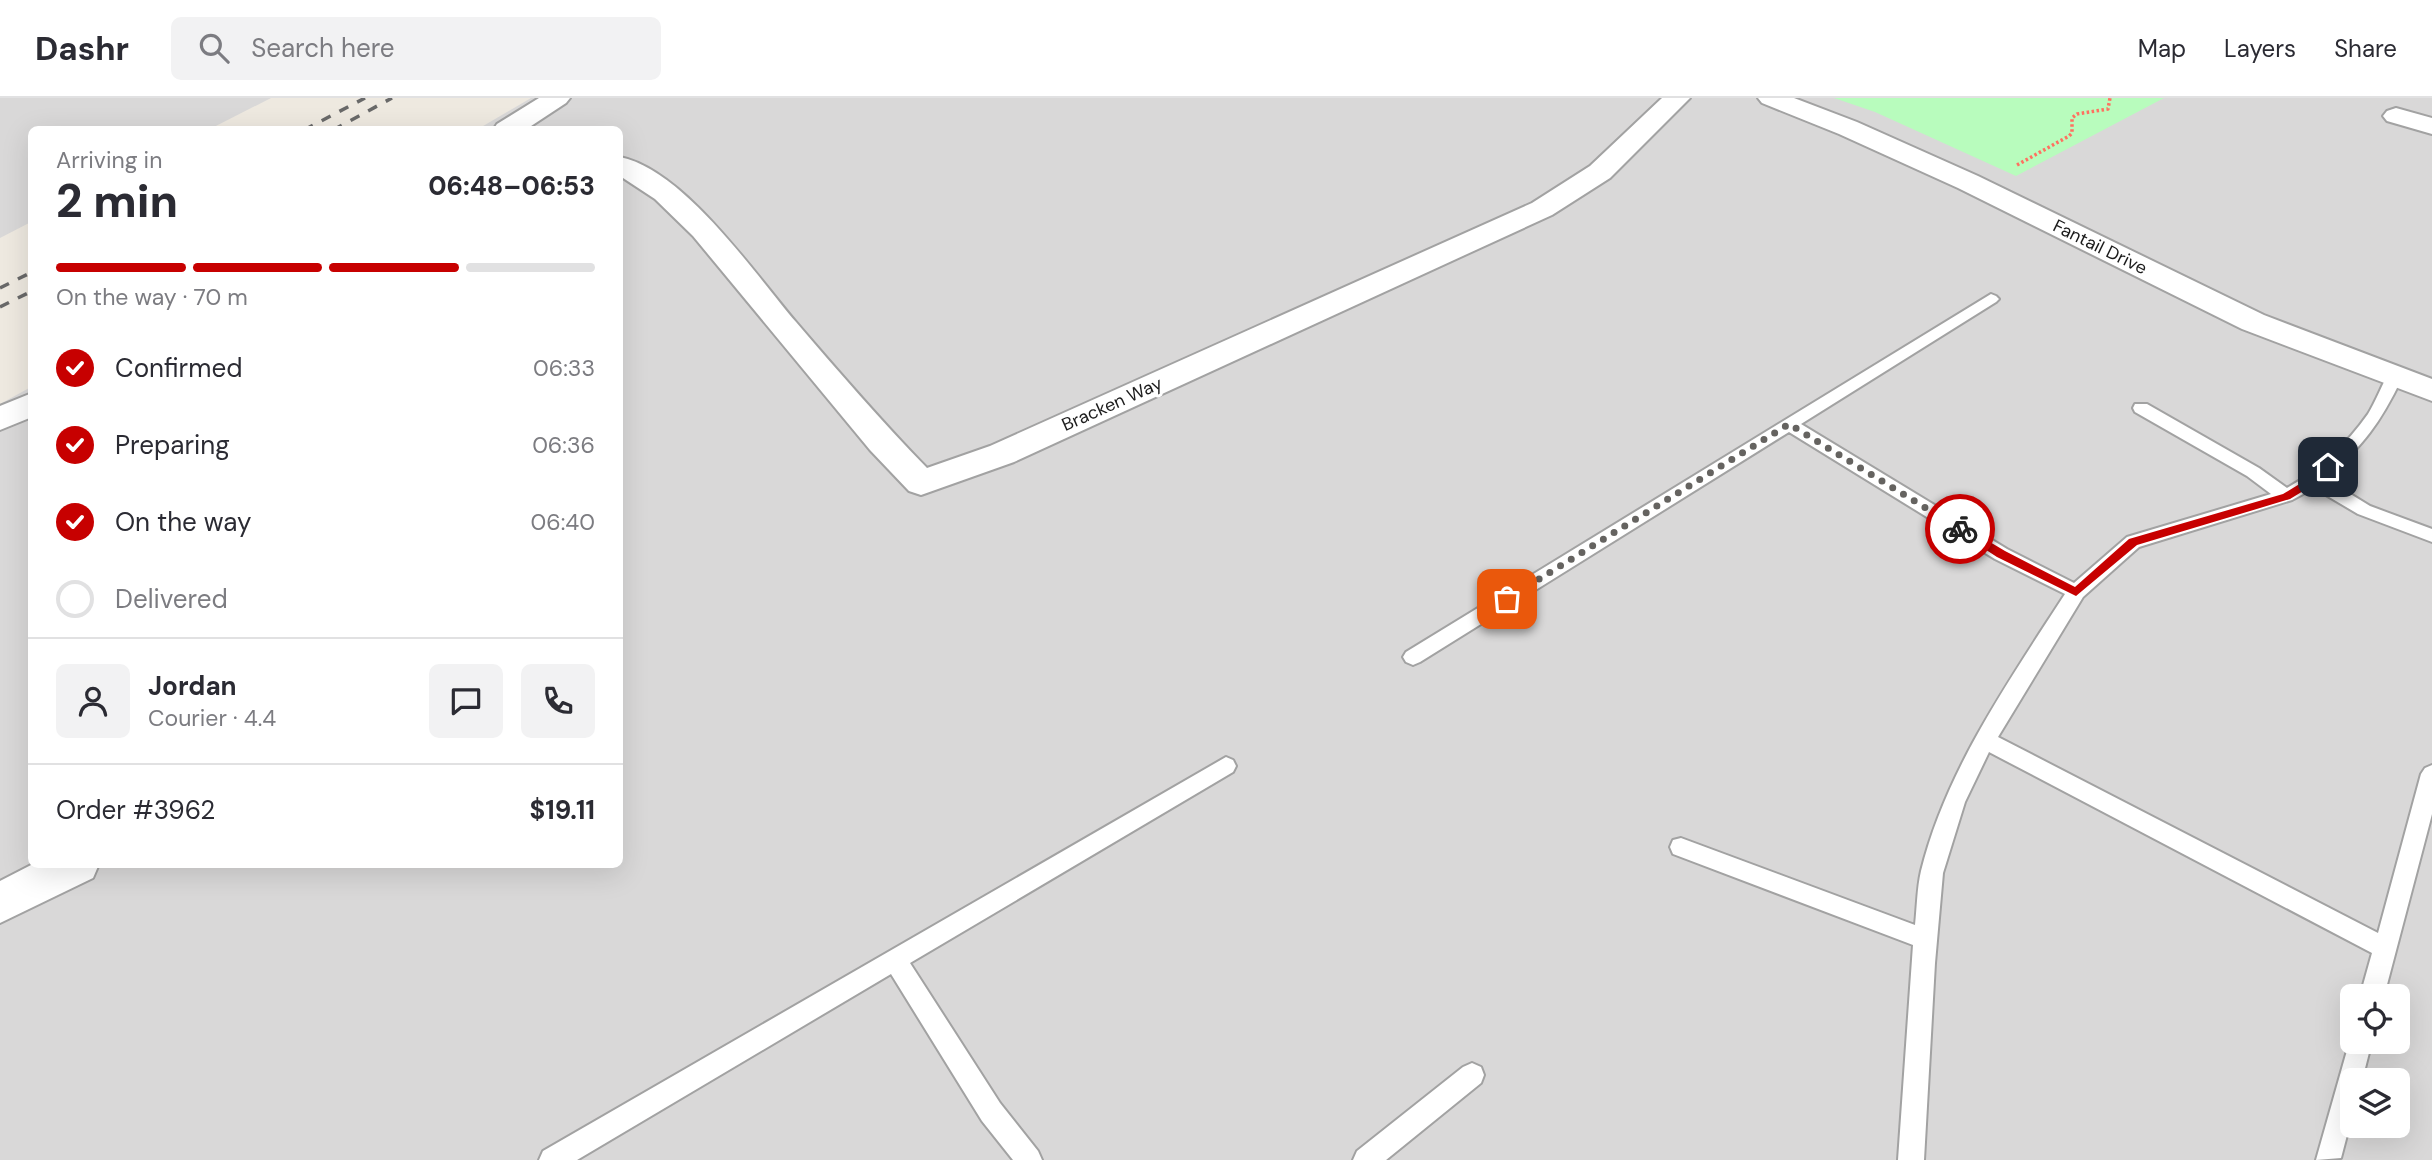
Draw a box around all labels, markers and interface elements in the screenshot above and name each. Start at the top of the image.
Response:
search box [171,17,661,80]
text: Dashr [35,27,129,70]
icon: search [195,29,233,67]
text: Search here [251,31,395,65]
text: Map [2138,33,2186,64]
text: Layers [2224,33,2296,64]
text: Share [2334,33,2397,64]
text: Arriving in [56,145,162,175]
text: 06:48–06:53 [428,169,595,203]
text: 2 min [56,171,178,231]
street label: Fantail Drive [2049,214,2151,280]
text: On the way · 70 m [56,282,248,312]
icon: check [56,349,94,387]
text: Confirmed [115,351,242,385]
text: 06:33 [533,353,595,383]
street label: Bracken Way [1058,371,1166,437]
icon: check [56,426,94,464]
text: Preparing [115,428,230,462]
text: 06:36 [532,430,595,460]
pin [2298,437,2358,497]
icon: home [2309,448,2347,486]
courier [1925,494,1995,564]
icon: check [56,503,94,541]
text: On the way [115,505,251,539]
text: 06:40 [530,507,595,537]
icon: bike [1941,510,1979,548]
pin [1477,569,1537,629]
icon: bag [1488,580,1526,618]
text: Delivered [115,582,228,616]
button: person [56,664,130,738]
button: chat [429,664,503,738]
button: phone [521,664,595,738]
text: Jordan [148,669,237,703]
text: Courier · 4.4 [148,703,276,733]
text: Order #3962 [56,793,215,827]
text: $19.11 [529,793,595,827]
map controls [2340,984,2410,1138]
button: locate [2340,984,2410,1054]
button: layers [2340,1068,2410,1138]

